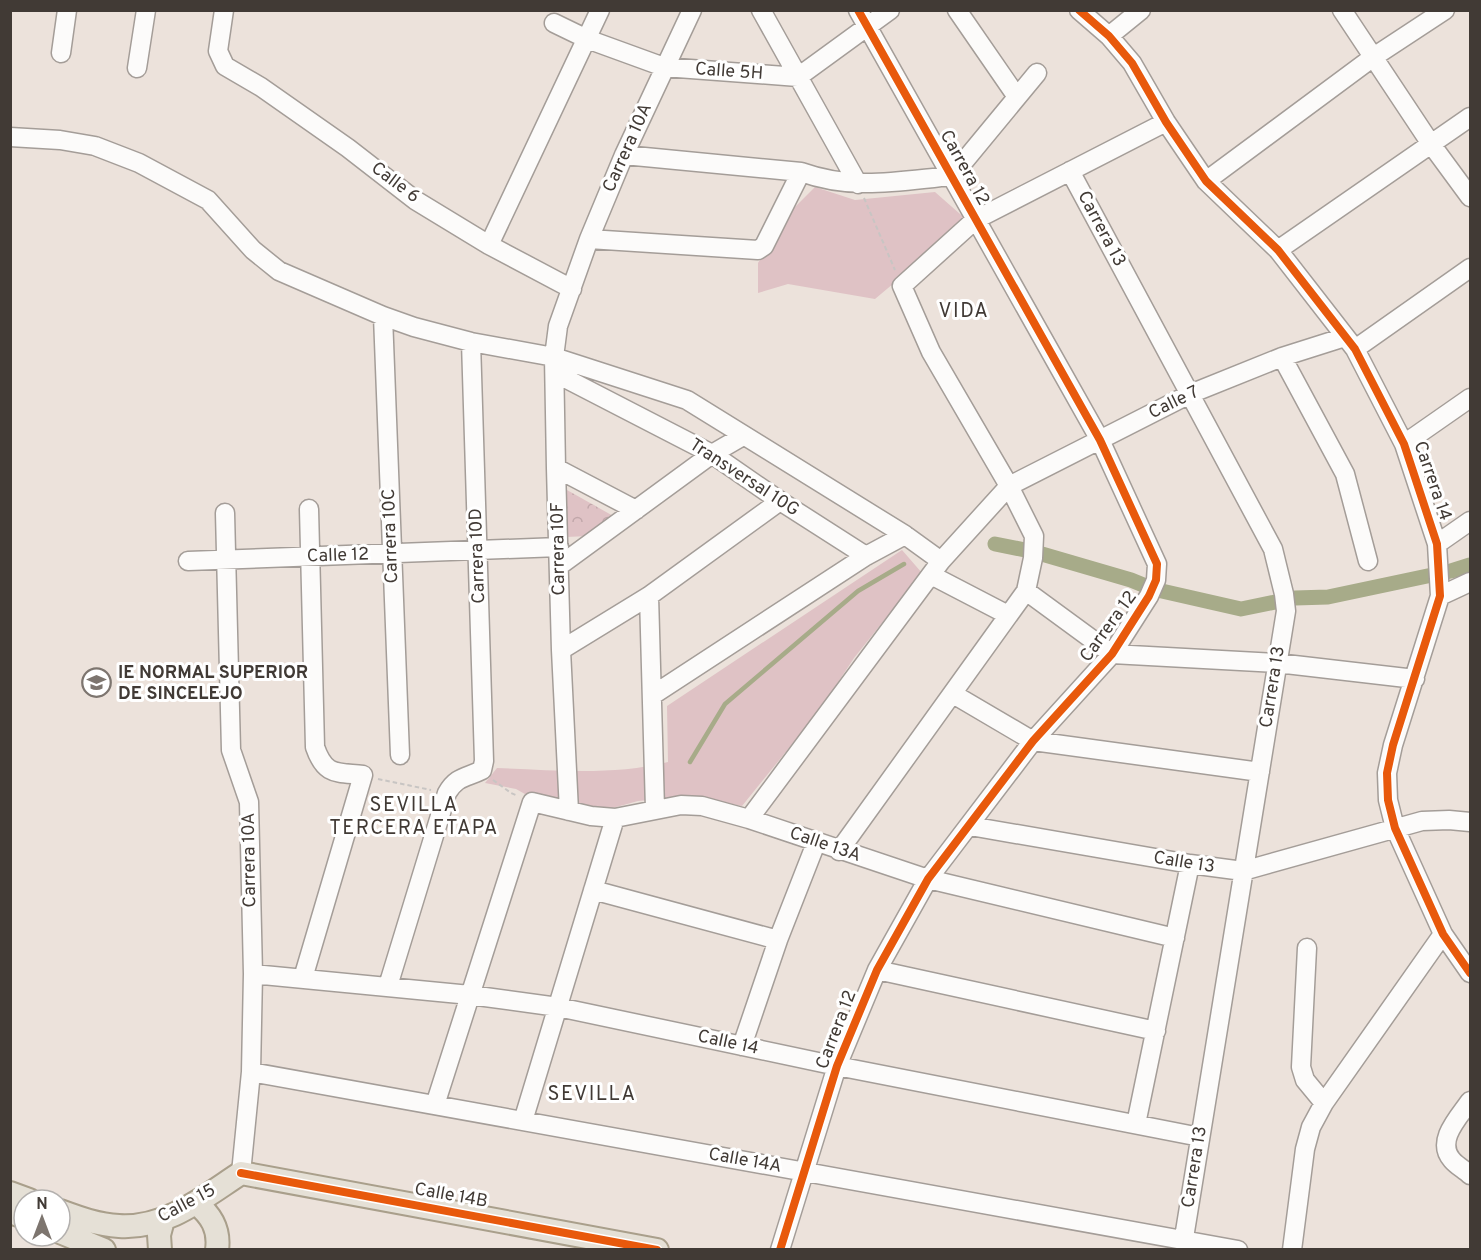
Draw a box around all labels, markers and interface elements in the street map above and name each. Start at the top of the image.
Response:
street label: Calle 5H [694,58,764,86]
street label: Carrera 10A [598,100,658,196]
street label: Carrera 12 [934,126,994,210]
street label: Calle 6 [366,157,424,209]
street label: Carrera 13 [1071,187,1131,271]
district label: VIDA [939,299,989,325]
street label: Calle 7 [1145,381,1203,425]
street label: Transversal 10G [685,434,803,522]
street label: Carrera 14 [1408,438,1456,524]
street label: Carrera 10C [378,488,404,584]
street label: Carrera 10F [547,502,571,596]
street label: Carrera 10D [465,508,491,604]
street label: Calle 12 [307,543,369,569]
street label: Carrera 12 [1075,587,1143,667]
street label: Carrera 13 [1255,644,1291,730]
place label: IE NORMAL SUPERIOR DE SINCELEJO [118,662,308,706]
school or university icon: IE NORMAL SUPERIOR DE SINCELEJO [81,667,113,699]
district label: SEVILLA TERCERA ETAPA [329,793,499,842]
street label: Carrera 10A [238,812,262,908]
street label: Calle 13A [786,822,864,868]
street label: Calle 13 [1152,847,1216,879]
street label: Carrera 12 [811,987,863,1073]
street label: Calle 14 [695,1025,761,1061]
district label: SEVILLA [547,1082,637,1108]
street label: Carrera 13 [1177,1124,1213,1210]
street label: Calle 14A [707,1143,783,1179]
street label: Calle 14B [413,1178,489,1214]
street label: Calle 15 [154,1179,220,1229]
north arrow [12,1188,72,1248]
text: N [36,1195,48,1215]

